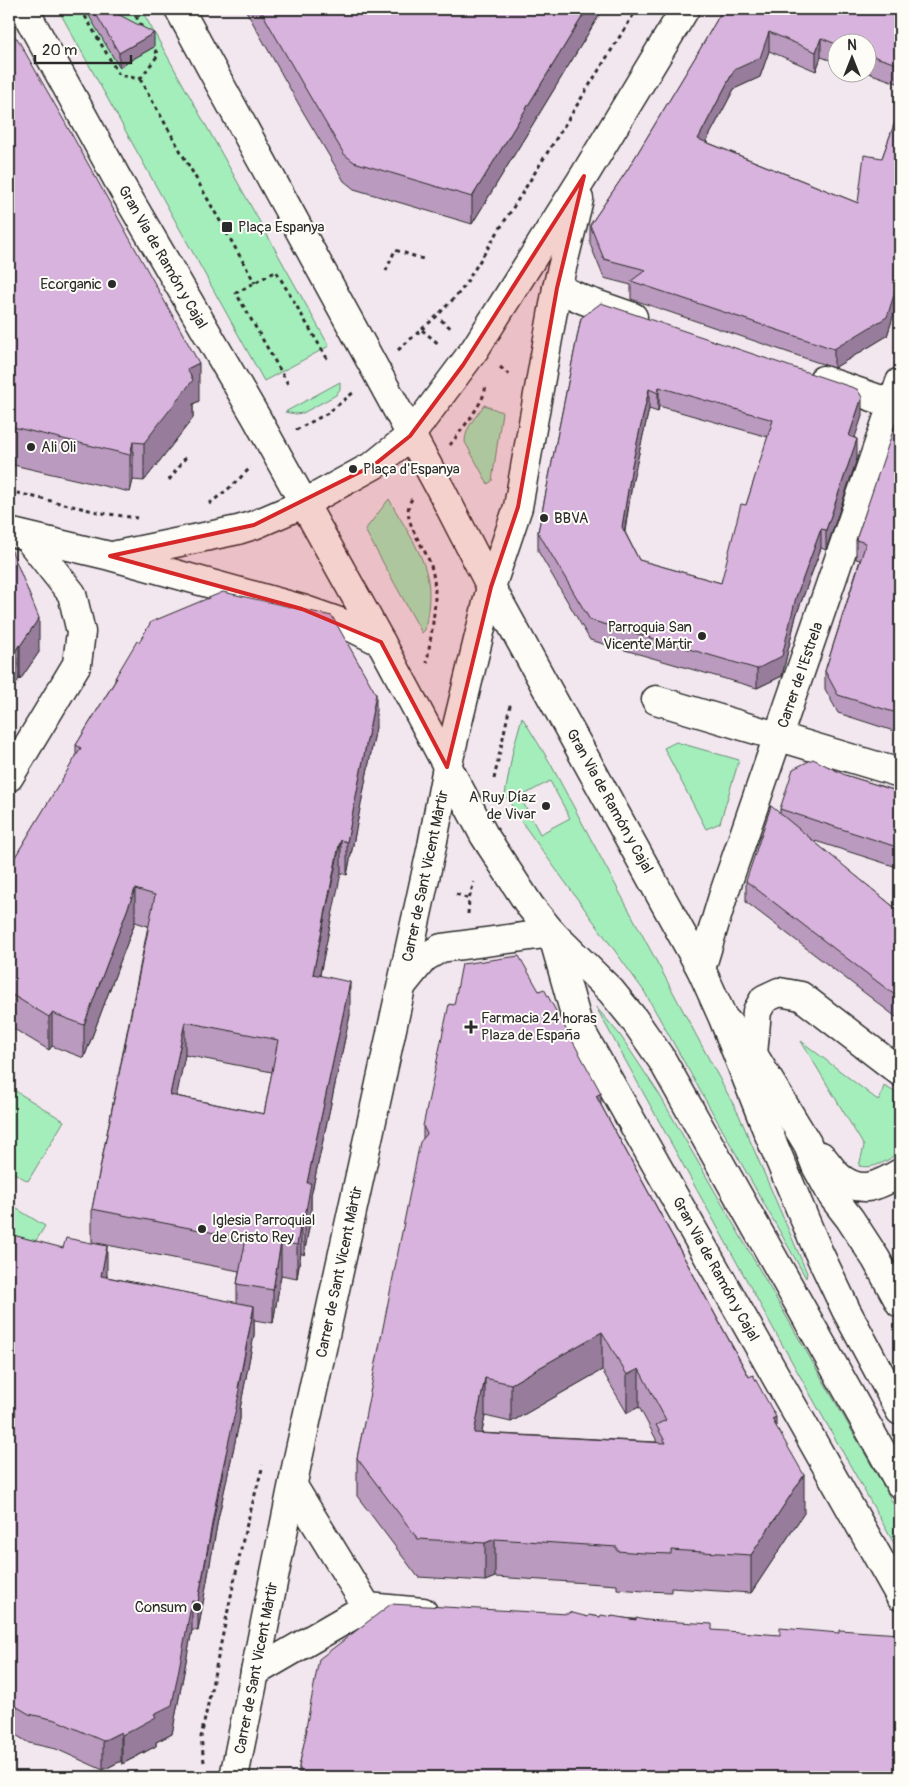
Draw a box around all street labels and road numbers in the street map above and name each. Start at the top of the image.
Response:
street label: Gran Via de Ramón y Cajal [114,182,211,332]
street label: Carrer de l'Estrela [773,620,828,731]
street label: Gran Via de Ramón y Cajal [562,726,657,877]
street label: Carrer de Sant Vicent Màrtir [398,788,453,964]
street label: Carrer de Sant Vicent Màrtir [312,1184,367,1360]
street label: Gran Via de Ramón y Cajal [668,1194,763,1345]
street label: Carrer de Sant Vicent Màrtir [230,1580,283,1756]

